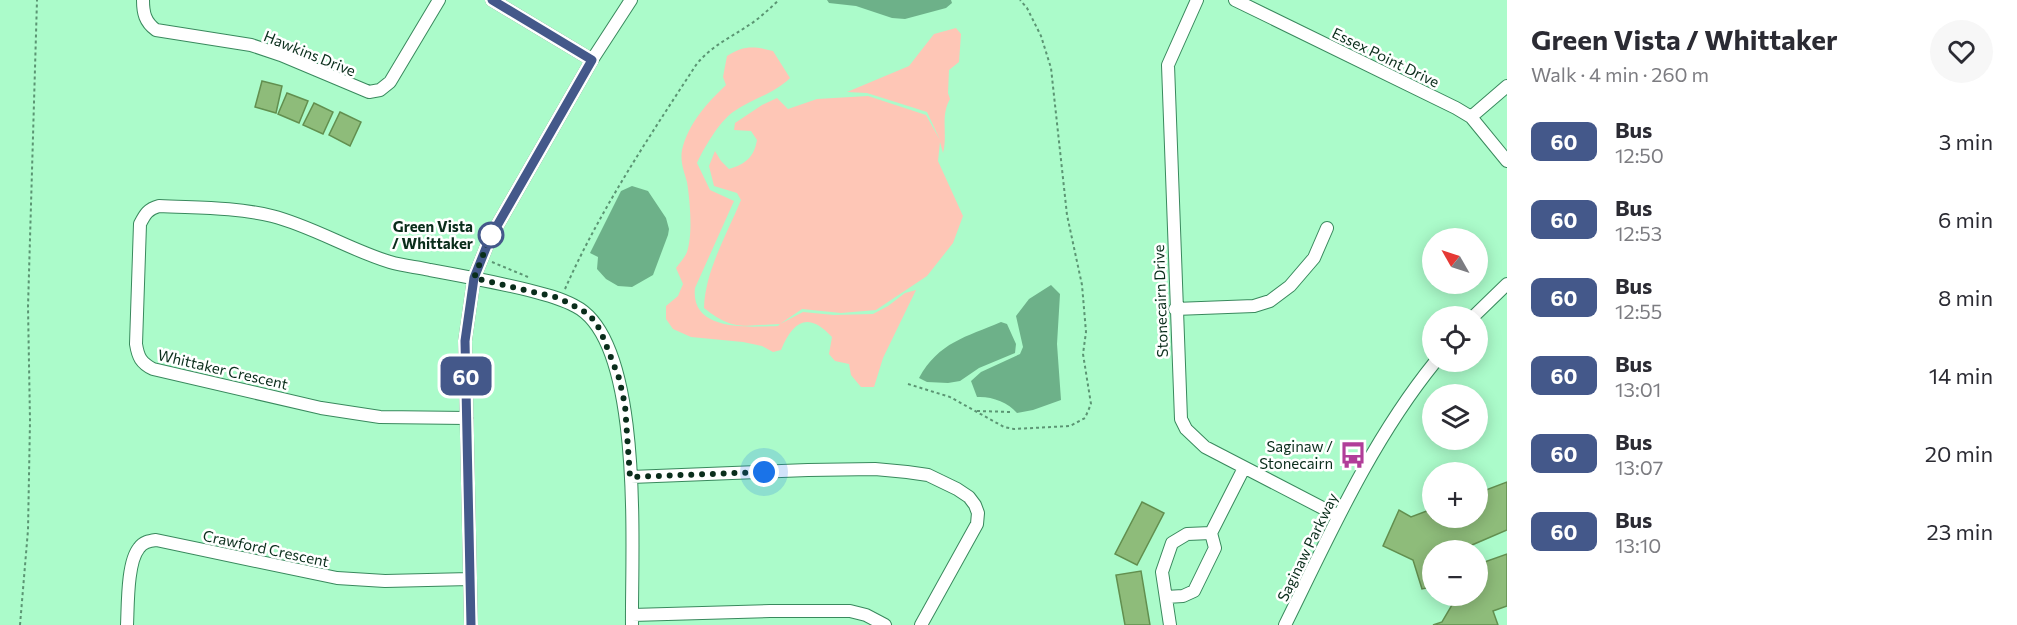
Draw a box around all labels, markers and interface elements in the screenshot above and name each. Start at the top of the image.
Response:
button: heart [1930,20,1993,83]
text: Green Vista / Whittaker [1531,22,1838,56]
street label: Essex Point Drive [1329,23,1443,91]
street label: Hawkins Drive [261,26,359,80]
text: Walk · 4 min · 260 m [1531,62,1709,86]
text: Bus [1615,116,1652,143]
text: 3 min [1939,128,1993,155]
text: 60 [1551,129,1577,154]
text: 12:50 [1615,143,1664,167]
text: Bus [1615,194,1652,221]
text: 6 min [1938,206,1993,233]
text: 60 [1551,207,1577,232]
place label: Green Vista / Whittaker [392,217,473,252]
text: 12:53 [1615,221,1662,245]
marker: Green Vista / Whittaker [478,222,504,248]
north arrow [1422,228,1488,294]
map controls [1422,228,1488,606]
street label: Stonecairn Drive [1149,244,1171,358]
text: Bus [1615,272,1652,299]
text: 8 min [1938,284,1993,311]
text: 60 [1551,285,1577,310]
text: 12:55 [1615,299,1662,323]
button: locate [1422,306,1488,372]
street label: Whittaker Crescent [156,345,290,393]
text: Bus [1615,350,1652,377]
line badge: 60 [439,356,493,395]
text: 14 min [1929,362,1993,389]
text: 60 [1551,363,1577,388]
text: 60 [453,364,479,389]
text: 13:01 [1615,377,1661,401]
button: layers [1422,384,1488,450]
text: Bus [1615,428,1652,455]
place label: Saginaw / Stonecairn [1259,437,1333,472]
bus stop icon: Saginaw / Stonecairn [1338,440,1368,470]
text: 20 min [1925,440,1993,467]
text: 60 [1551,441,1577,466]
text: 13:07 [1615,455,1663,479]
your location [749,457,779,487]
button: + [1422,462,1488,528]
street label: Saginaw Parkway [1273,490,1341,604]
text: Bus [1615,506,1652,533]
text: 23 min [1927,518,1993,545]
text: 60 [1551,519,1577,544]
street label: Crawford Crescent [201,526,331,570]
text: 13:10 [1615,533,1661,557]
button: − [1422,540,1488,606]

